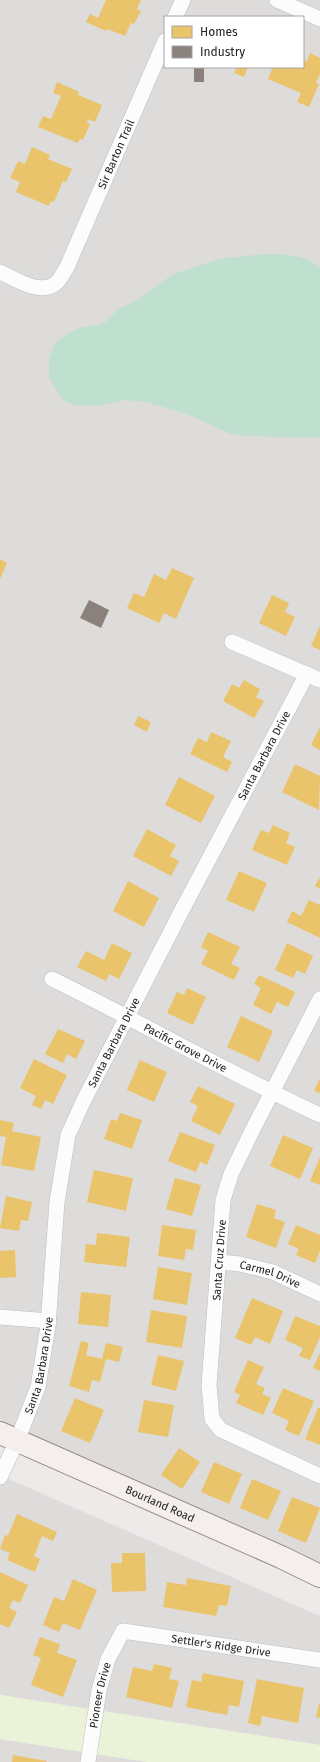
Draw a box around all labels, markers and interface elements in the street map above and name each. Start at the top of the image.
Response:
legend [164,16,304,68]
text: Homes [200,25,238,39]
text: Industry [200,45,245,59]
street label: Sir Barton Trail [96,117,137,191]
street label: Santa Barbara Drive [235,709,293,803]
street label: Santa Barbara Drive [86,996,143,1090]
street label: Pacific Grove Drive [141,1021,229,1075]
street label: Santa Cruz Drive [210,1219,229,1301]
street label: Carmel Drive [238,1258,303,1291]
street label: Santa Barbara Drive [22,1317,56,1416]
street label: Bourland Road [123,1483,197,1525]
street label: Settler's Ridge Drive [170,1632,272,1660]
street label: Pioneer Drive [87,1661,114,1729]

